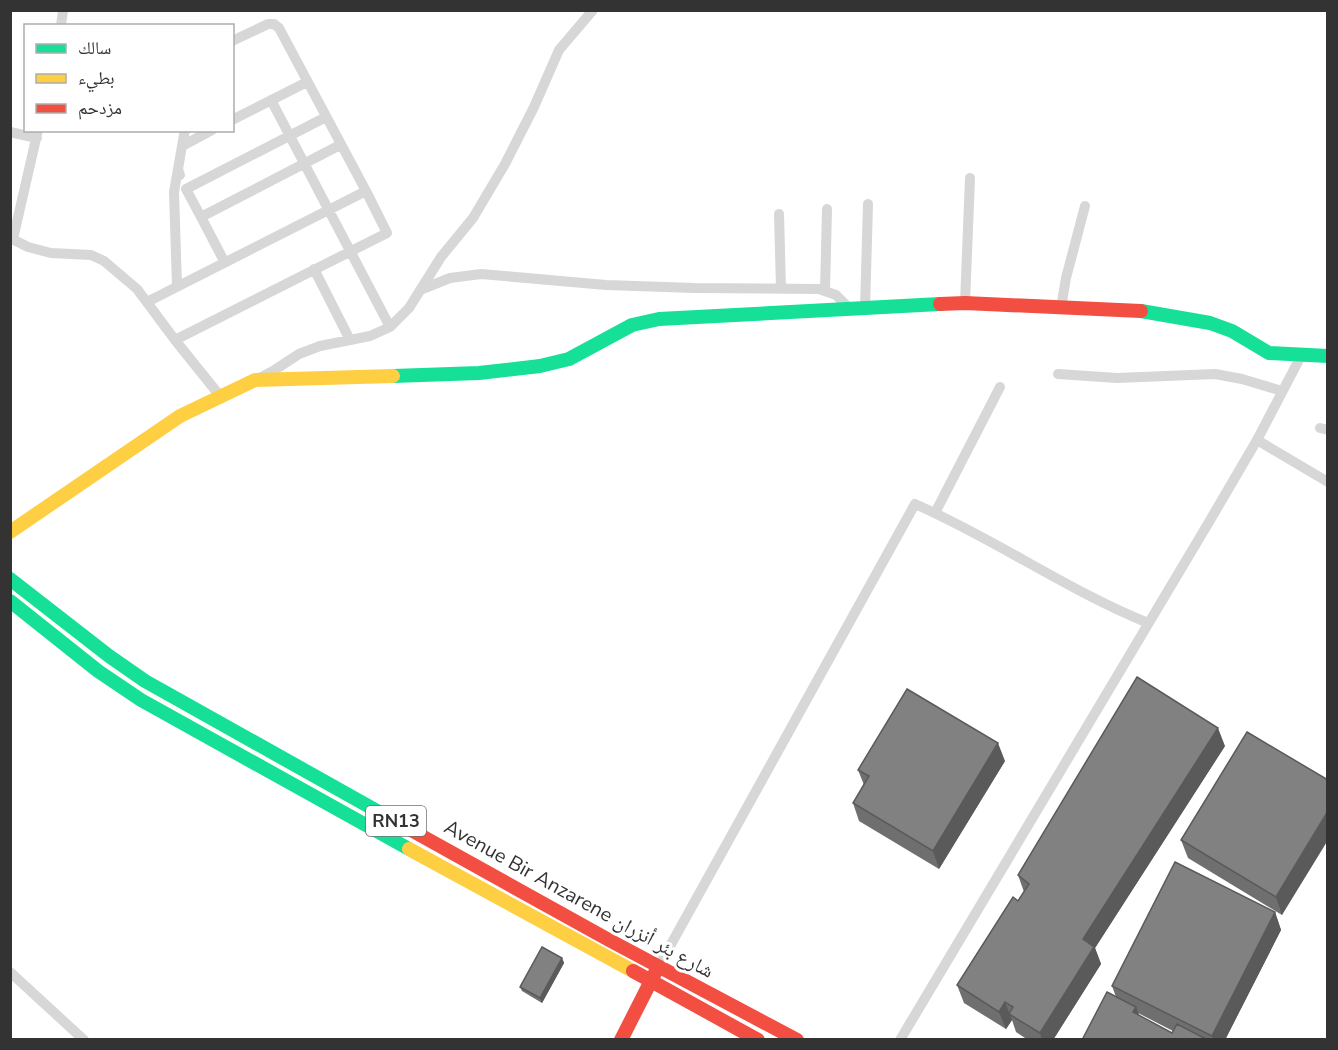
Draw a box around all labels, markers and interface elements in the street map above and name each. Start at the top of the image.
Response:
legend [24,24,234,132]
text: سالك [78,36,111,60]
text: بطيء [78,66,115,93]
text: مزدحم [78,96,122,120]
road number: RN13 [366,806,426,836]
street label: Avenue Bir Anzarene شارع بئر أنزران [439,813,719,985]

